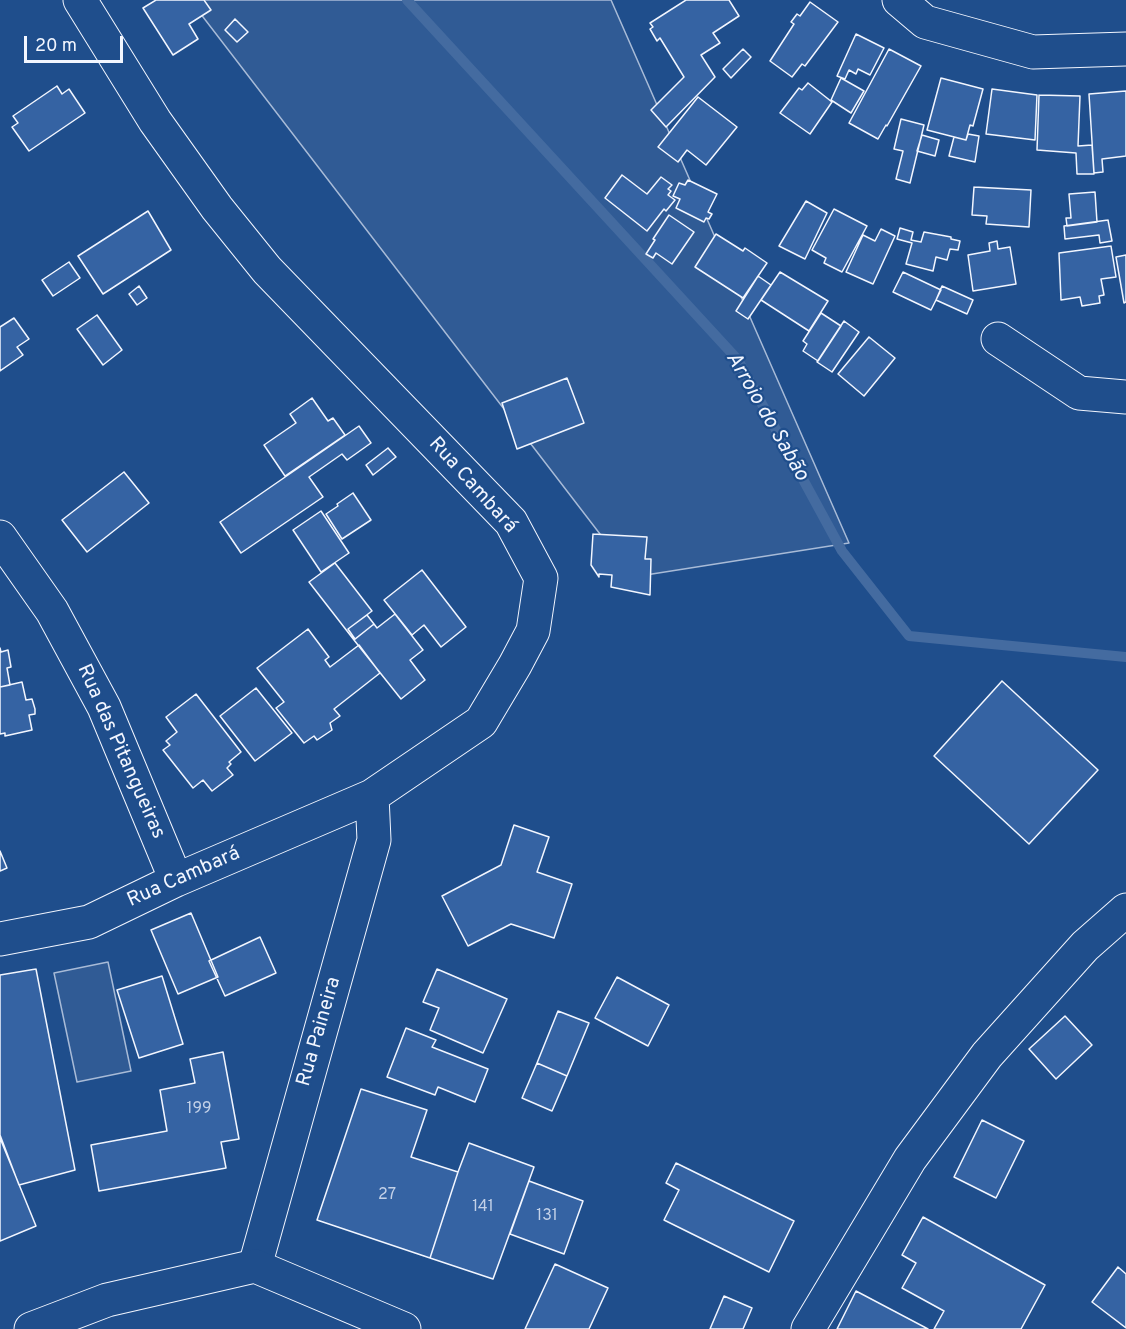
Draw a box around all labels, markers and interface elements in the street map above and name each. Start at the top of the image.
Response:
scale bar [27,24,126,62]
text: 20 m [35,35,77,58]
water label: Arroio do Sabão [719,348,813,486]
street label: Rua Cambará [423,433,521,539]
street label: Rua das Pitangueiras [71,661,169,843]
street label: Rua Cambará [124,842,244,914]
street label: Rua Paineira [293,975,347,1089]
house number: 199 [186,1100,212,1120]
house number: 27 [378,1186,396,1206]
house number: 141 [472,1198,494,1218]
house number: 131 [536,1207,558,1227]

